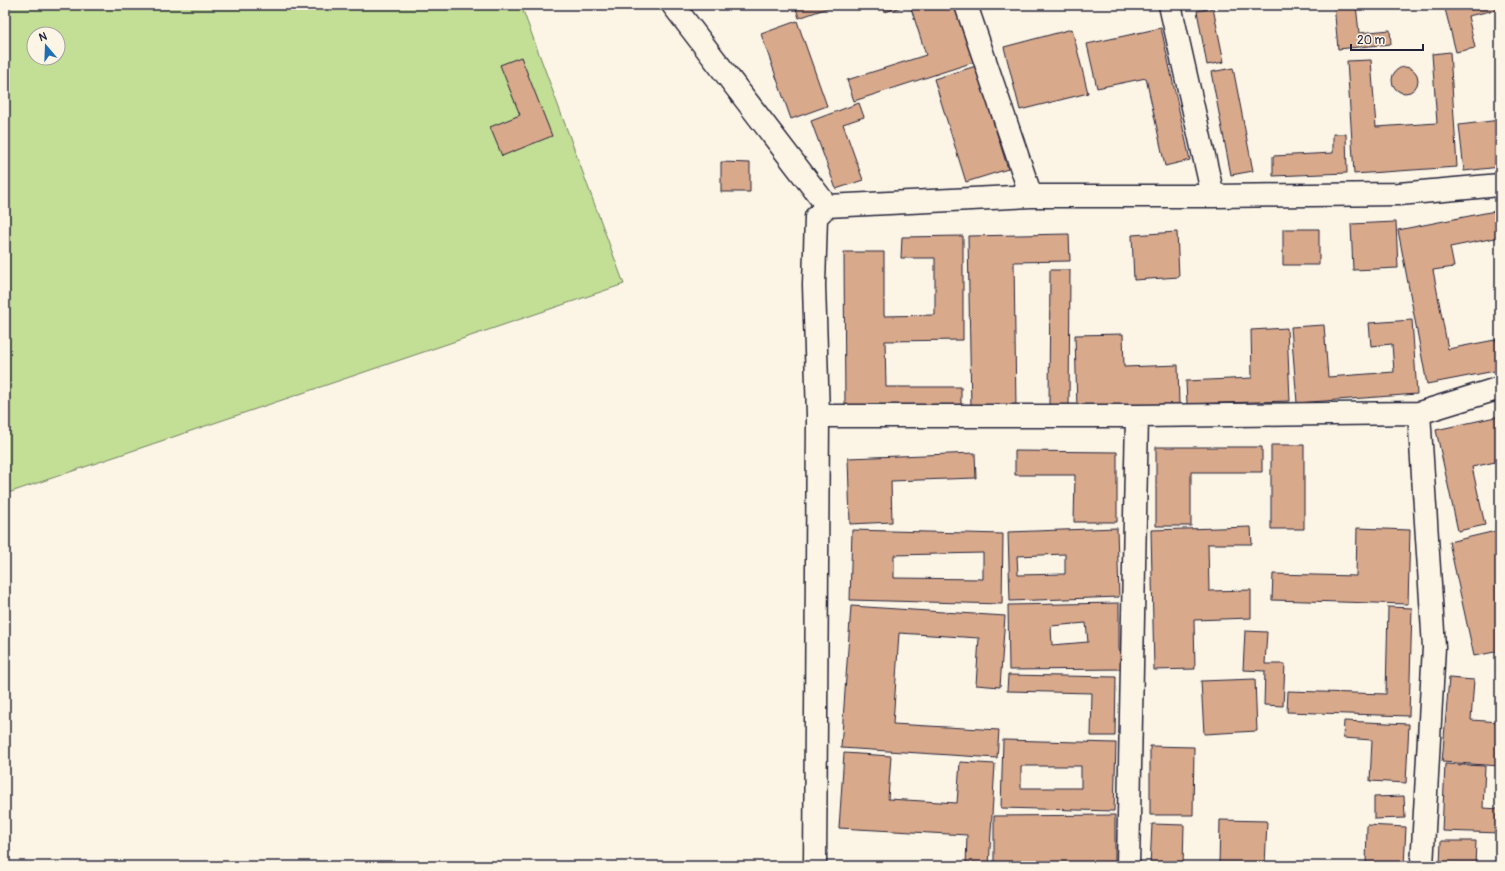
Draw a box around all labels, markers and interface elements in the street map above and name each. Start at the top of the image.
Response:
north arrow [26,26,66,66]
scale bar [1351,26,1423,52]
text: N [37,29,49,44]
text: 20 m [1357,33,1386,48]

